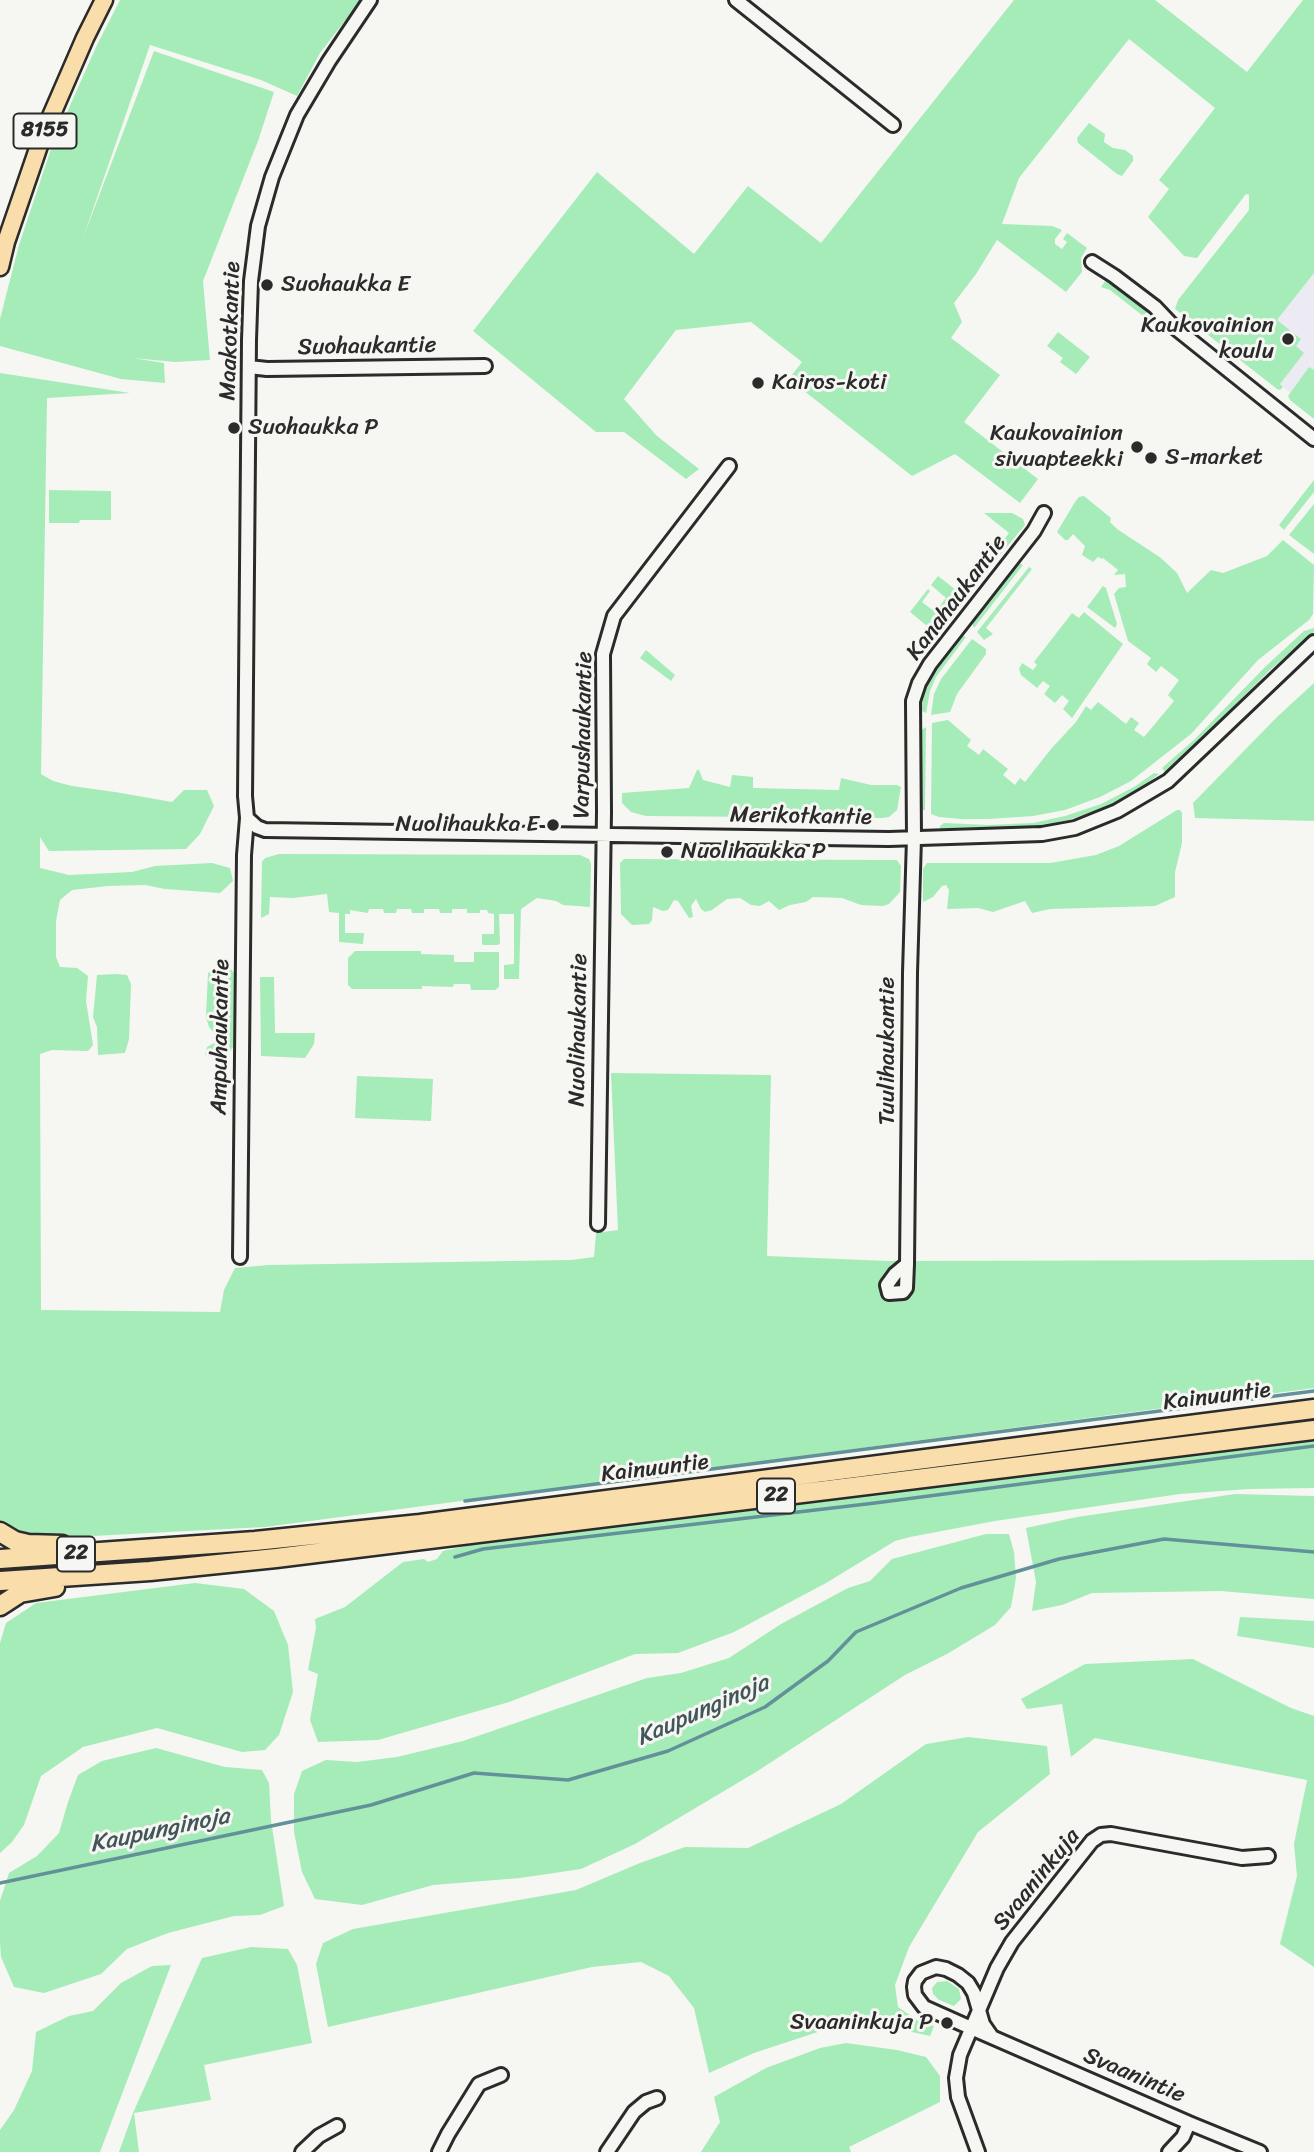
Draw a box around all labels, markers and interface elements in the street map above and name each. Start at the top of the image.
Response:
road number: 8155 [14,114,76,148]
street label: Maakotkantie [215,261,247,401]
place label: Suohaukka E [281,271,410,299]
marker: Suohaukka E [259,277,275,293]
place label: Kaukovainion koulu [1141,312,1274,366]
marker: Kaukovainion koulu [1280,331,1296,347]
street label: Suohaukantie [297,332,437,362]
place label: Kairos-koti [772,369,886,397]
marker: Kairos-koti [750,375,766,391]
place label: Suohaukka P [248,414,378,442]
marker: Suohaukka P [226,420,242,436]
place label: Kaukovainion sivuapteekki [990,420,1123,474]
marker: Kaukovainion sivuapteekki [1129,439,1145,455]
place label: S-market [1165,444,1263,472]
marker: S-market [1143,450,1159,466]
street label: Kanahaukantie [901,530,1013,666]
street label: Varpushaukantie [569,651,599,819]
street label: Merikotkantie [730,802,872,832]
place label: Nuolihaukka E [396,811,539,839]
marker: Nuolihaukka E [545,817,561,833]
place label: Nuolihaukka P [681,838,826,866]
marker: Nuolihaukka P [659,844,675,860]
street label: Nuolihaukantie [564,953,594,1107]
street label: Ampuhaukantie [206,959,236,1115]
street label: Tuulihaukantie [874,977,902,1125]
street label: Kainuuntie [1162,1377,1272,1417]
street label: Kainuuntie [600,1449,710,1489]
road number: 22 [757,1478,795,1514]
road number: 22 [57,1536,95,1572]
water label: Kaupunginoja [632,1669,774,1753]
water label: Kaupunginoja [88,1802,232,1860]
street label: Svaaninkuja [988,1824,1086,1936]
place label: Svaaninkuja P [790,2009,933,2037]
marker: Svaaninkuja P [939,2015,955,2031]
street label: Svaanintie [1079,2042,1189,2110]

